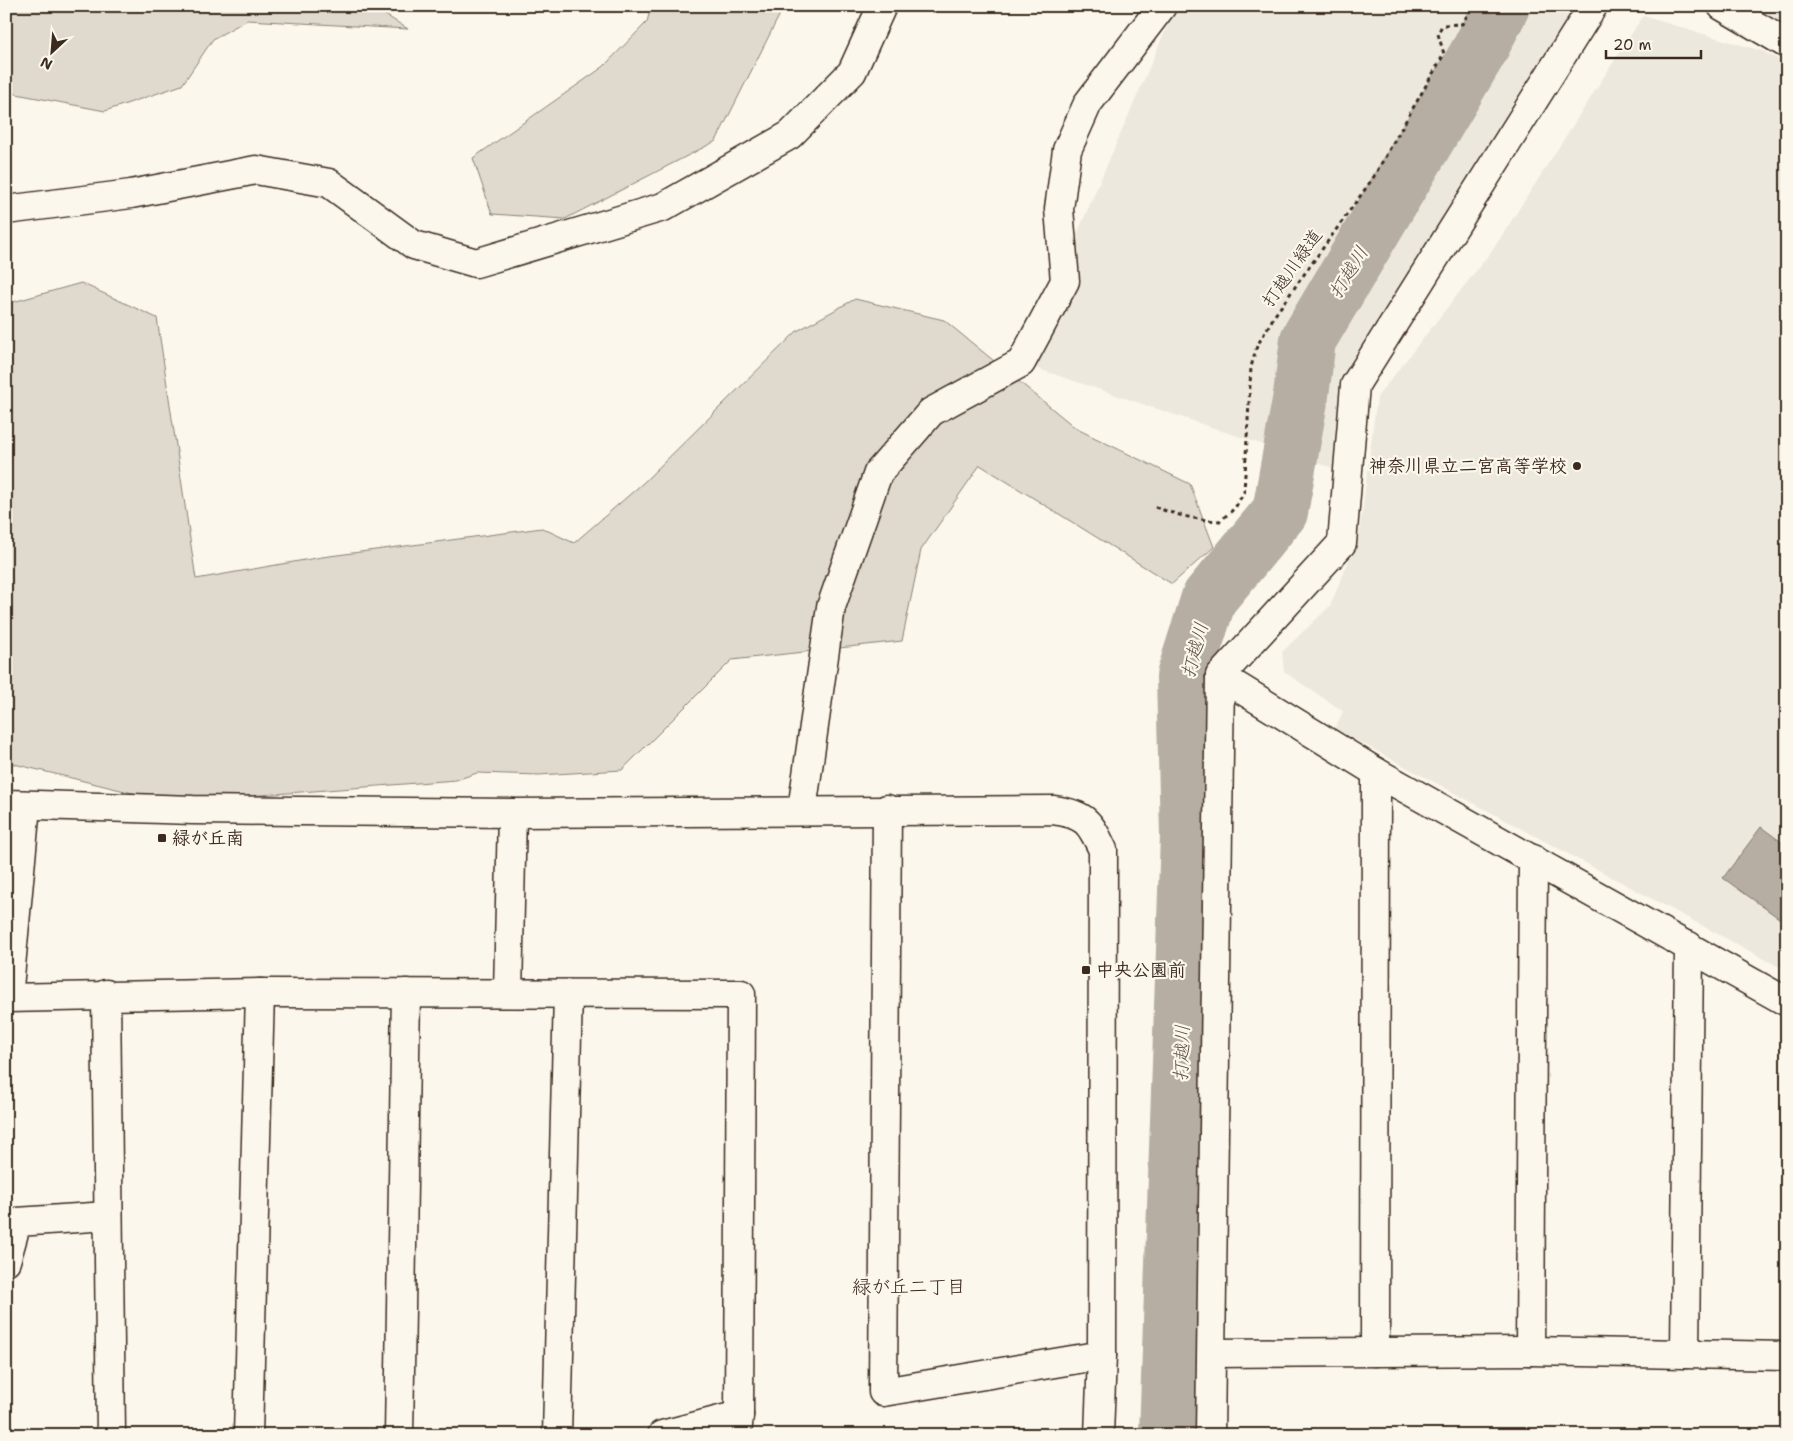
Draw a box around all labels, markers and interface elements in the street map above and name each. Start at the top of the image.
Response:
north arrow [28,28,78,78]
scale bar [1606,28,1700,60]
text: 20 m [1613,35,1652,55]
text: N [37,53,55,74]
street label: 打越川緑道 [1256,224,1328,312]
water label: 打越川 [1323,241,1374,303]
place label: 神奈川県立二宮高等学校 [1369,454,1567,478]
marker: 神奈川県立二宮高等学校 [1571,460,1583,472]
water label: 打越川 [1175,619,1214,681]
place label: 緑が丘南 [172,826,244,850]
marker: 緑が丘南 [156,832,168,844]
place label: 中央公園前 [1096,958,1186,982]
marker: 中央公園前 [1080,964,1092,976]
water label: 打越川 [1168,1024,1195,1082]
district label: 緑が丘二丁目 [852,1274,966,1299]

